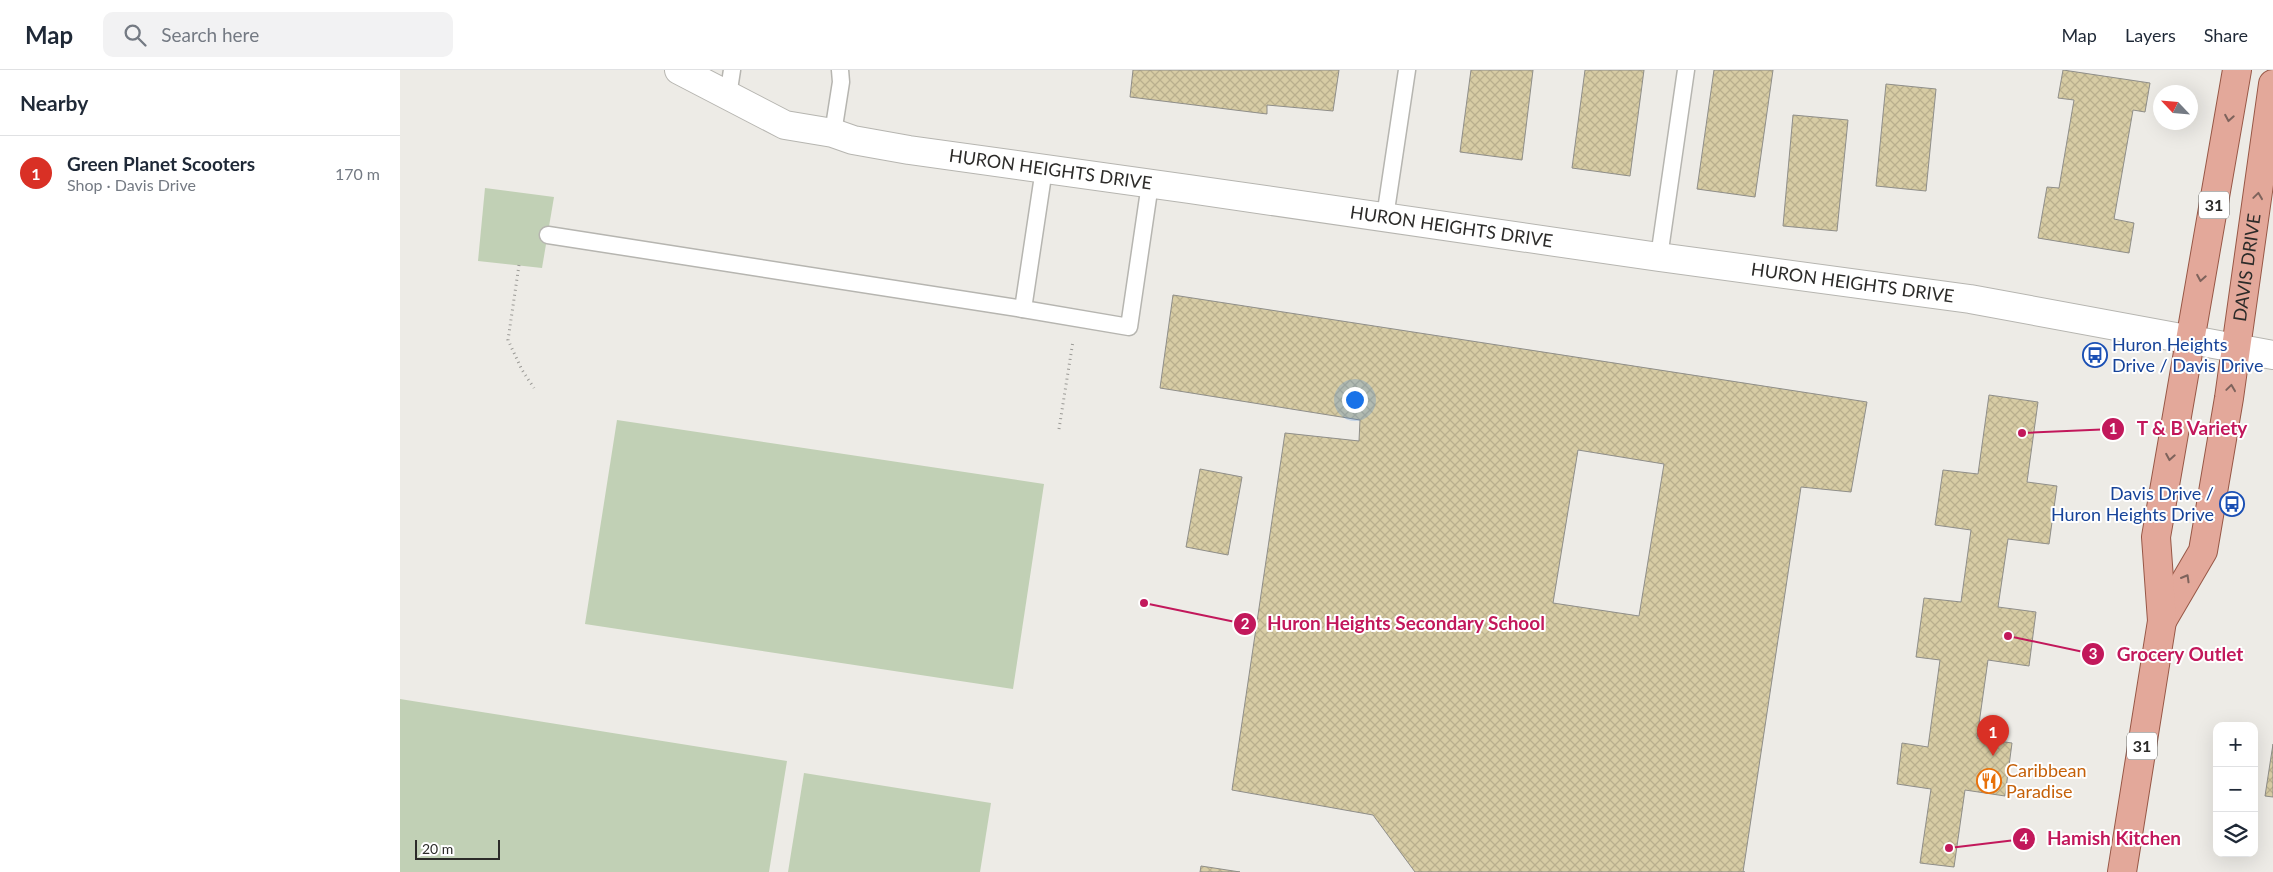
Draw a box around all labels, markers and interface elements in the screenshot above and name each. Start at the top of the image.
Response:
search box [103,12,453,57]
text: Map [25,20,73,49]
icon: search [121,21,149,49]
text: Search here [161,23,259,46]
text: Map [2061,24,2097,46]
text: Layers [2125,24,2176,46]
text: Share [2204,24,2248,46]
north arrow [2153,85,2198,130]
text: Nearby [20,90,88,115]
one-way arrow [2224,114,2234,122]
street label: HURON HEIGHTS DRIVE [948,144,1153,194]
text: Green Planet Scooters [67,152,255,175]
text: 1 [31,164,41,183]
text: 170 m [335,164,380,183]
text: Shop · Davis Drive [67,175,196,194]
one-way arrow [2252,191,2263,199]
road number: 31 [2199,192,2229,218]
street label: HURON HEIGHTS DRIVE [1349,200,1554,252]
street label: DAVIS DRIVE [2228,212,2265,323]
street label: HURON HEIGHTS DRIVE [1750,258,1955,307]
one-way arrow [2196,275,2207,283]
place label: Huron Heights Drive / Davis Drive [2112,333,2263,376]
bus stop icon: Huron Heights Drive / Davis Drive [2082,342,2108,368]
one-way arrow [2225,383,2235,392]
your location [1342,387,1368,413]
callout: T & B Variety [2101,412,2258,446]
text: T & B Variety [2137,416,2248,439]
text: 1 [2109,419,2117,437]
one-way arrow [2166,452,2176,461]
place label: Davis Drive / Huron Heights Drive [2051,482,2214,525]
bus stop icon: Davis Drive / Huron Heights Drive [2219,491,2245,517]
one-way arrow [2180,575,2190,584]
callout: Huron Heights Secondary School [1232,607,1555,641]
text: Huron Heights Secondary School [1267,611,1545,634]
text: 2 [1241,614,1250,632]
callout: Grocery Outlet [2081,637,2253,671]
text: Grocery Outlet [2117,642,2243,665]
text: 3 [2089,644,2097,662]
pin: 1 [1977,715,2009,756]
map controls [2213,722,2258,857]
button: + [2213,722,2258,767]
road number: 31 [2127,732,2157,759]
place label: Caribbean Paradise [2006,759,2087,802]
button: − [2213,767,2258,812]
restaurant icon: Caribbean Paradise [1976,768,2002,794]
button: layers [2213,812,2258,857]
callout: Hamish Kitchen [2012,822,2191,856]
text: Hamish Kitchen [2047,826,2181,849]
text: 4 [2020,829,2029,847]
scale bar [415,837,500,860]
text: 20 m [422,840,453,857]

